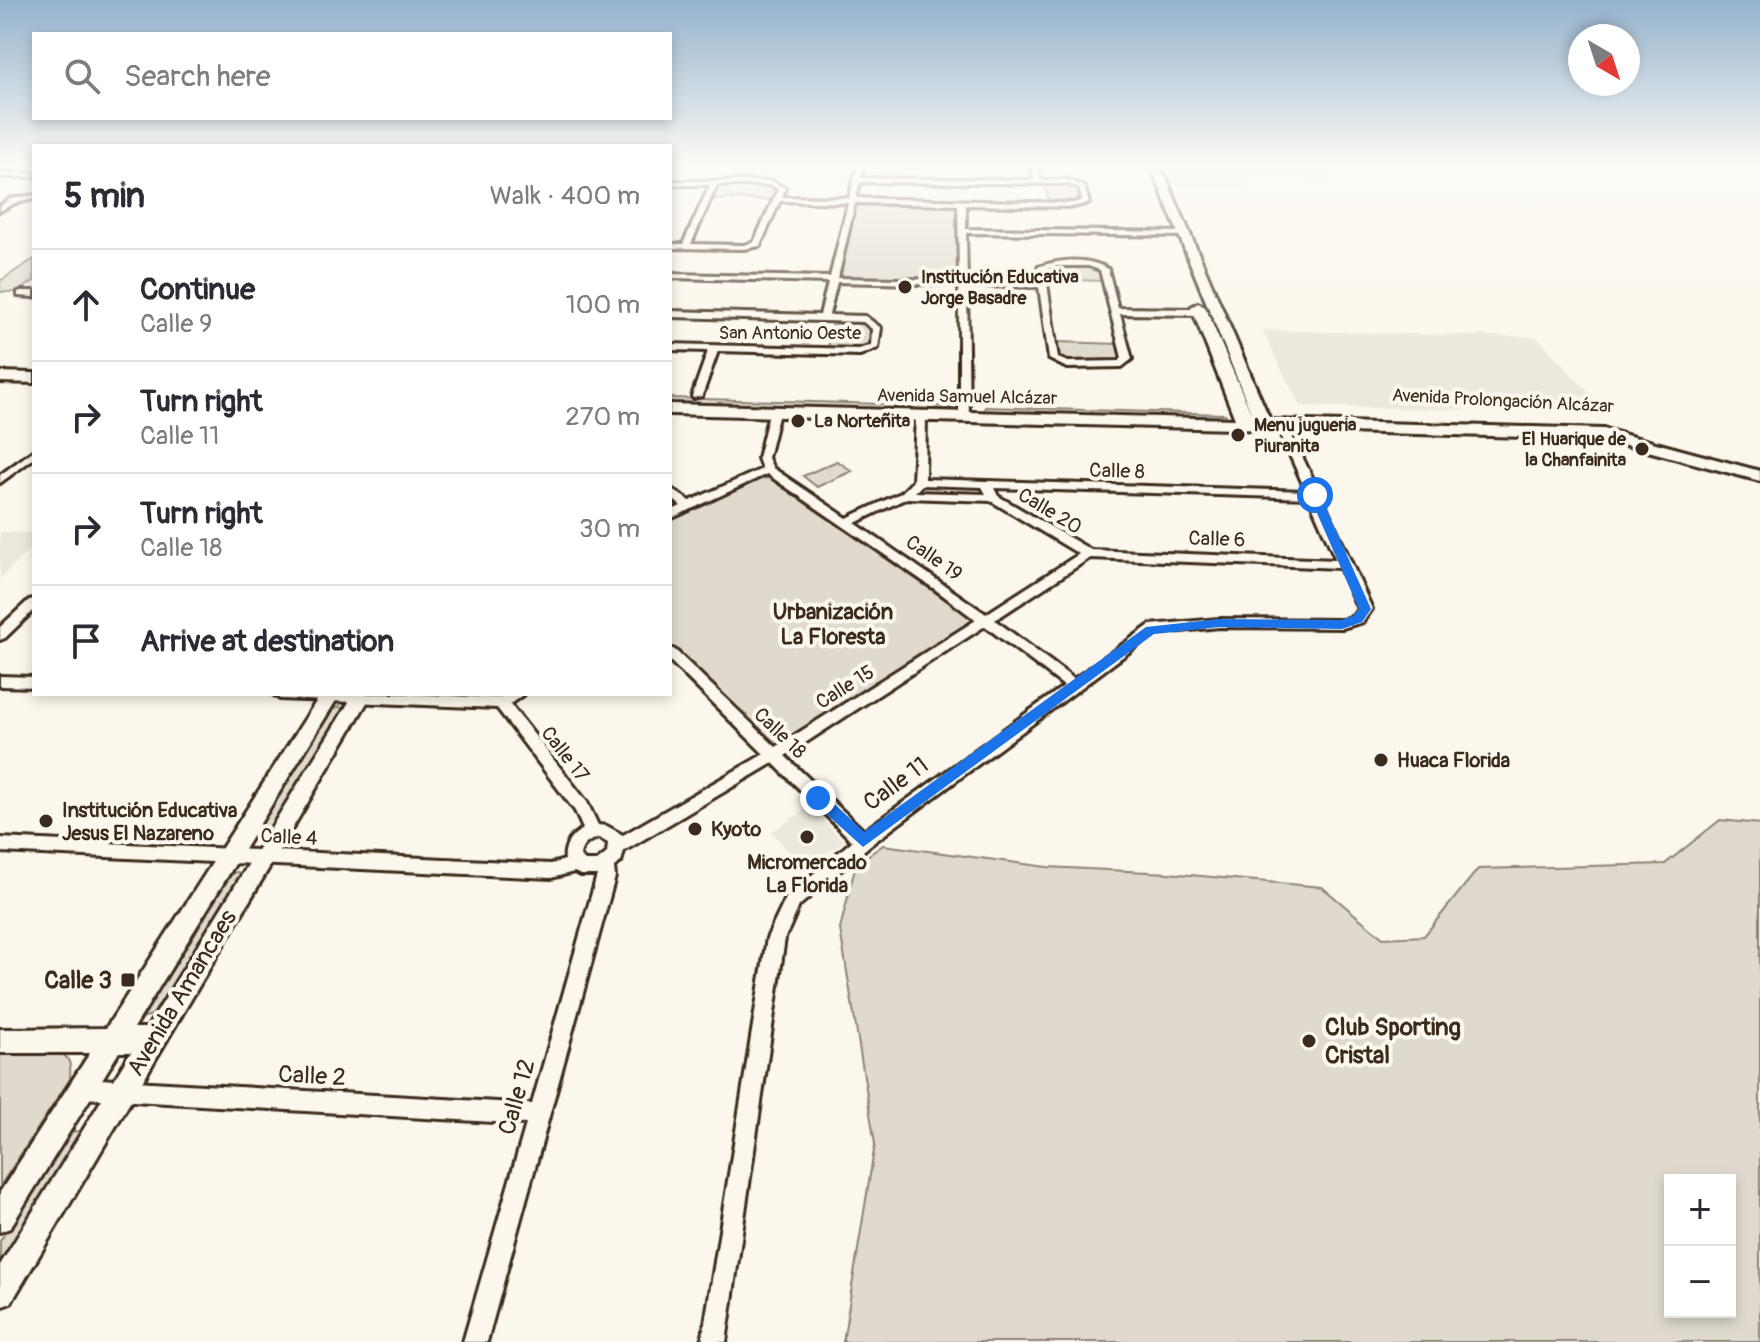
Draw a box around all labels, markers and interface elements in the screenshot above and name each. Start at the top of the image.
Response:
north arrow [1568,24,1640,96]
search box [32,32,672,120]
icon: search [60,54,104,98]
text: Search here [124,58,271,95]
text: 5 min [64,175,145,218]
text: Walk · 400 m [490,180,640,212]
place label: Institución Educativa Jorge Basadre [921,266,1079,310]
text: Continue [140,271,255,308]
marker: Institución Educativa Jorge Basadre [896,278,914,296]
icon: ahead [64,283,108,327]
text: 100 m [566,289,640,321]
text: Calle 9 [140,308,212,340]
street label: San Antonio Oeste [719,322,861,345]
text: Turn right [140,383,263,420]
street label: Avenida Samuel Alcázar [877,384,1058,410]
street label: Avenida Prolongación Alcázar [1391,384,1615,418]
icon: right [64,395,108,439]
text: 270 m [565,401,640,433]
place label: La Norteñita [814,410,911,433]
marker: La Norteñita [789,412,807,430]
place label: Menu jugueria Piuranita [1254,414,1357,458]
text: Calle 11 [140,420,219,452]
marker: Menu jugueria Piuranita [1229,426,1247,444]
place label: El Huarique de la Chanfainita [1522,428,1627,472]
marker: El Huarique de la Chanfainita [1633,440,1651,458]
street label: Calle 8 [1089,458,1145,484]
route start [1297,477,1333,513]
street label: Calle 20 [1013,482,1087,540]
text: Turn right [140,495,263,532]
icon: right [64,507,108,551]
text: 30 m [579,513,640,545]
street label: Calle 6 [1188,526,1246,552]
street label: Calle 19 [901,530,967,586]
text: Calle 18 [140,532,222,564]
district label: Urbanización La Floresta [773,598,893,651]
icon: arrive [64,619,108,663]
text: Arrive at destination [140,623,394,660]
street label: Calle 15 [811,659,879,715]
street label: Calle 18 [749,702,811,764]
street label: Calle 17 [536,721,595,787]
place label: Huaca Florida [1397,748,1510,773]
street label: Calle 11 [858,751,934,817]
marker: Huaca Florida [1372,751,1390,769]
route end [800,780,836,816]
place label: Institución Educativa Jesus El Nazareno [62,798,237,846]
marker: Institución Educativa Jesus El Nazareno [37,812,55,830]
place label: Kyoto [711,817,761,842]
marker: Kyoto [686,820,704,838]
street label: Calle 4 [260,823,318,851]
marker: Micromercado La Florida [798,828,816,846]
place label: Micromercado La Florida [747,850,867,898]
street label: Avenida Amancaes [121,904,243,1081]
place label: Calle 3 [44,966,112,995]
marker: Calle 3 [119,971,137,989]
place label: Club Sporting Cristal [1325,1013,1461,1070]
marker: Club Sporting Cristal [1300,1032,1318,1050]
street label: Calle 12 [492,1056,542,1138]
street label: Calle 2 [277,1060,347,1092]
map controls [1664,1174,1736,1318]
button: + [1664,1174,1736,1246]
button: − [1664,1246,1736,1318]

